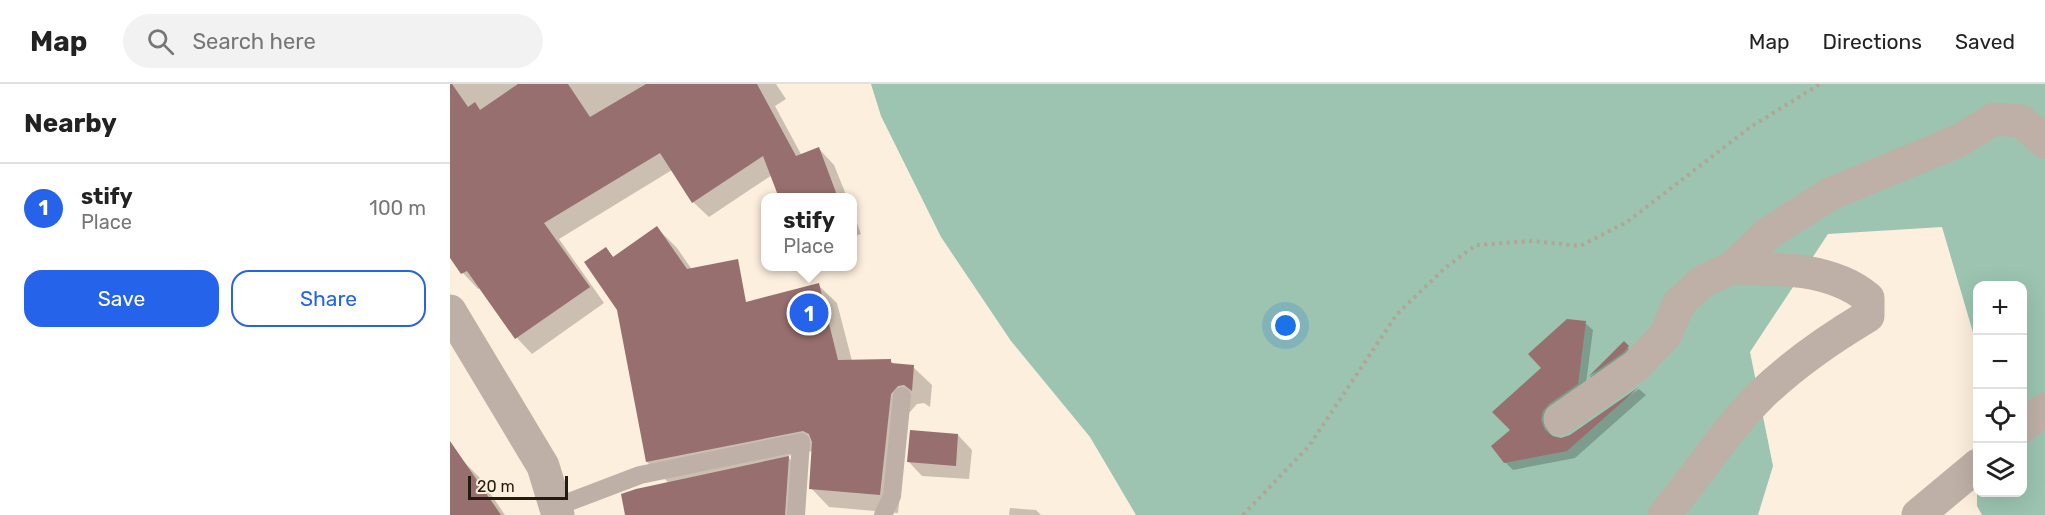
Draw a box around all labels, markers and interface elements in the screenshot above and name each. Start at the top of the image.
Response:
search box [123,14,543,68]
text: Map [30,25,87,58]
icon: search [144,25,177,58]
text: Search here [192,28,316,55]
text: Map [1749,29,1790,54]
text: Directions [1823,29,1922,54]
text: Saved [1955,29,2015,54]
text: Nearby [24,108,117,139]
text: stify [81,183,133,210]
popup [761,193,857,271]
text: 1 [39,196,48,220]
text: 100 m [369,196,426,220]
text: stify [783,207,835,234]
text: Place [81,210,132,234]
text: Place [783,234,834,258]
button: Save [24,270,219,327]
button: Share [231,270,426,327]
map controls [1973,281,2027,497]
button: + [1973,281,2027,335]
pin: 1 [790,290,828,336]
your location [1271,311,1300,340]
button: − [1973,335,2027,389]
button: locate [1973,389,2027,443]
button: layers [1973,443,2027,497]
scale bar [468,473,568,500]
text: 20 m [477,477,515,496]

